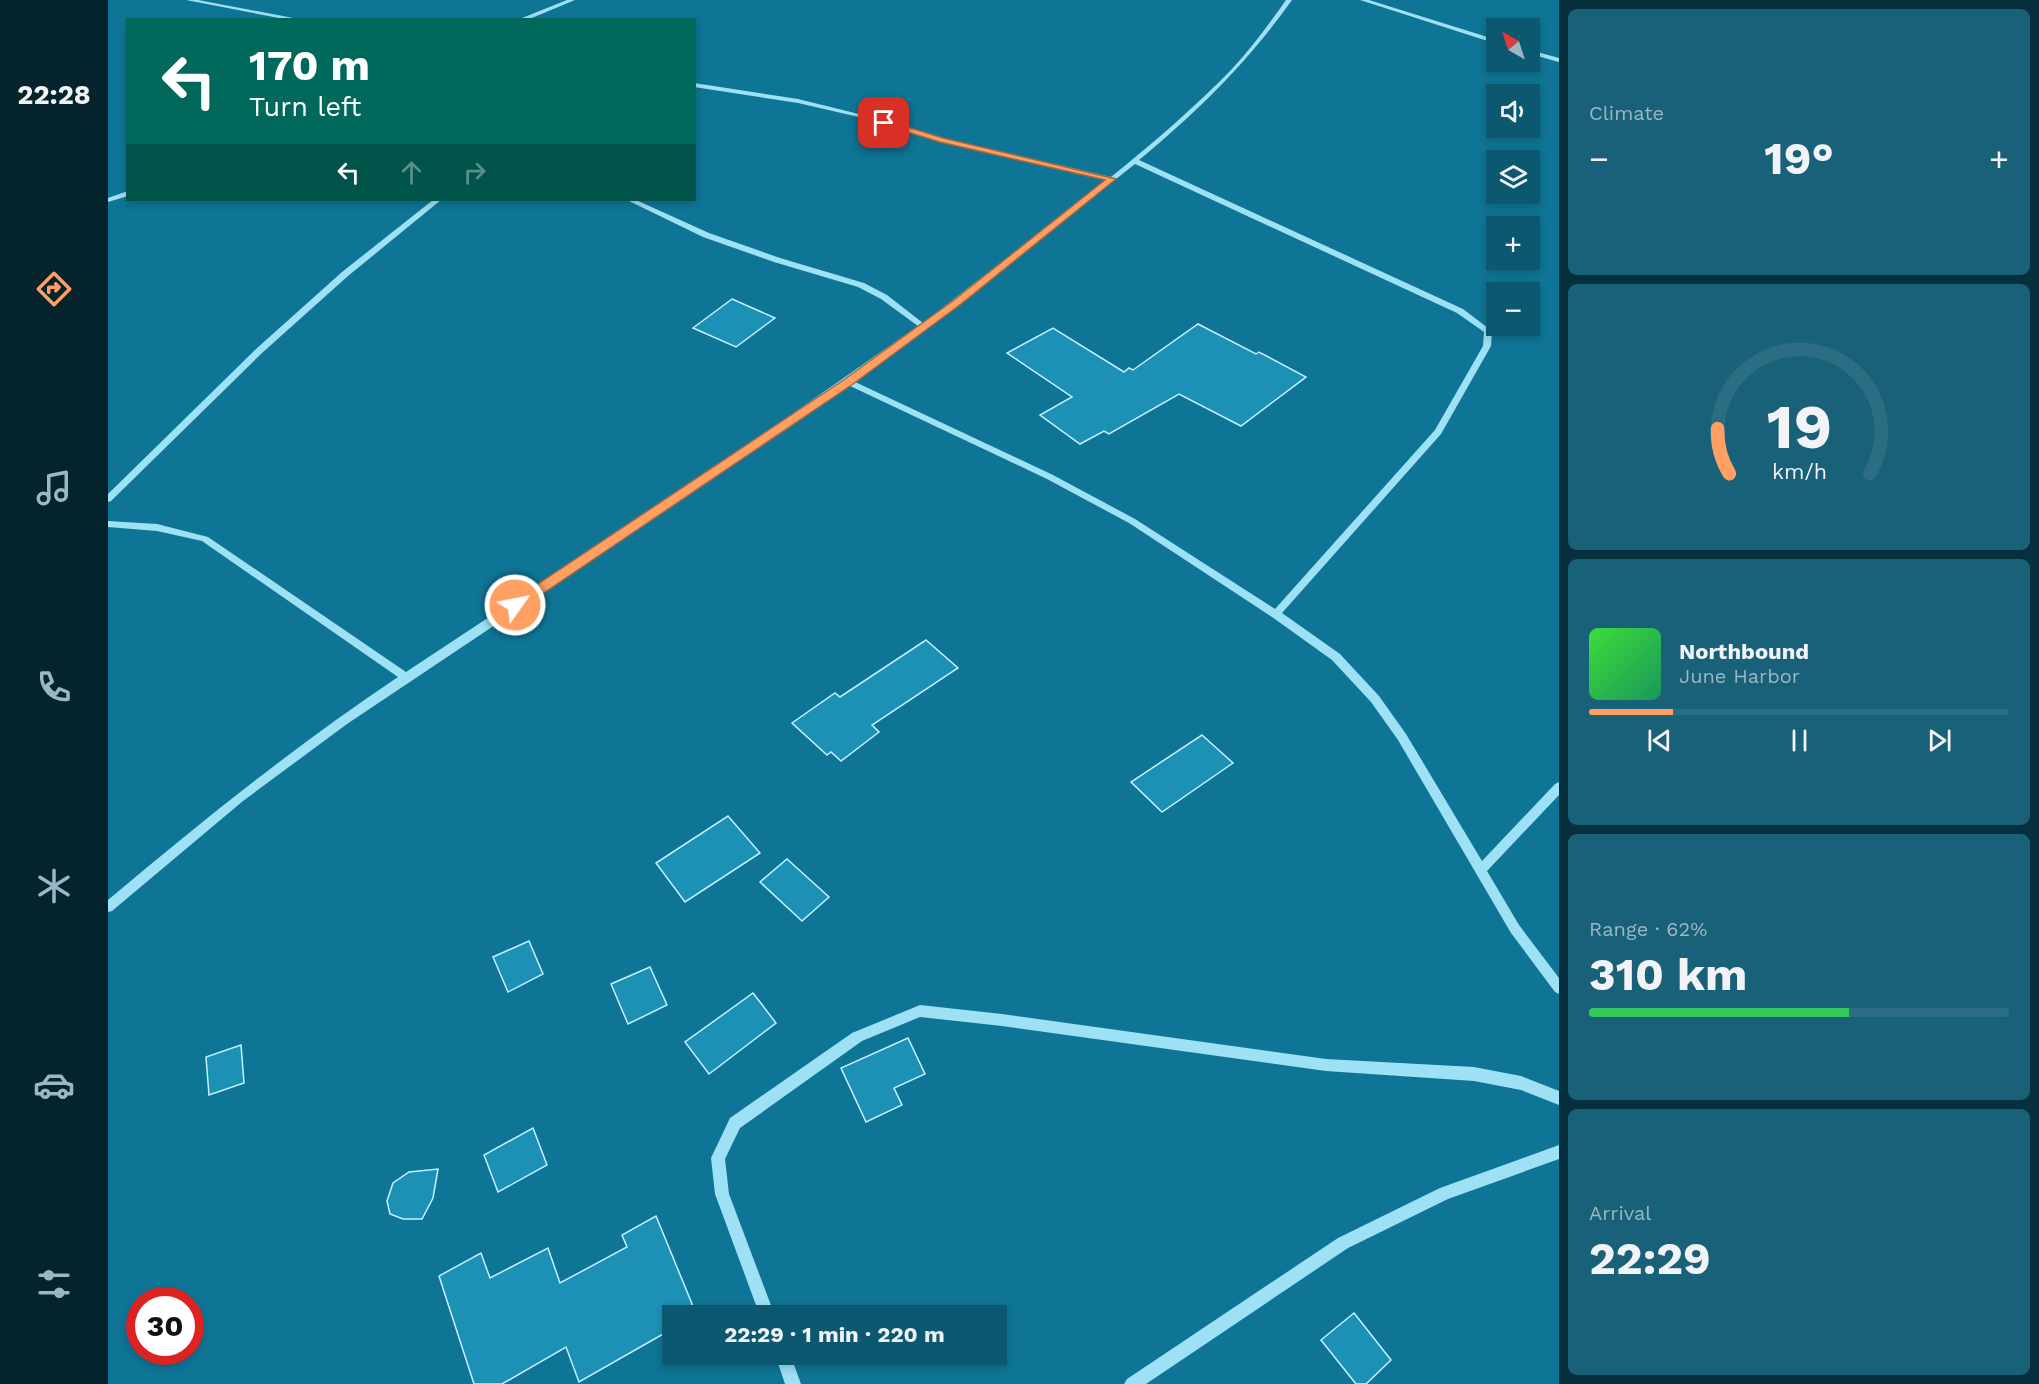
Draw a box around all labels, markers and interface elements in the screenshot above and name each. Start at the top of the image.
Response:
north arrow [1486,18,1540,72]
map controls [1486,18,1540,336]
text: 170 m [249,41,370,90]
icon: left [150,42,228,120]
text: 22:28 [17,79,91,111]
button: sound [1486,84,1540,138]
text: Turn left [249,91,361,123]
pin [858,97,909,148]
text: Climate [1589,101,1664,125]
icon: arrive [867,106,900,139]
text: 19° [1764,132,1834,185]
text: − [1589,139,1609,178]
text: + [1989,139,2009,178]
button: layers [1486,150,1540,204]
icon: left [332,156,365,189]
icon: ahead [395,156,428,189]
icon: right [458,156,491,189]
button: + [1486,216,1540,270]
icon: directions [33,268,75,310]
button: − [1486,282,1540,336]
text: 19 [1766,390,1832,463]
text: km/h [1771,459,1827,484]
icon: music [33,467,75,509]
position arrow [483,573,547,637]
text: Northbound [1679,639,1809,664]
text: June Harbor [1679,664,1800,688]
icon: phone [33,666,75,708]
icon: previous [1643,724,1676,757]
icon: pause [1783,724,1816,757]
icon: next [1923,724,1956,757]
icon: climate [33,865,75,907]
text: Range · 62% [1589,917,1707,941]
text: 310 km [1589,948,1747,1001]
icon: car [33,1064,75,1106]
text: Arrival [1589,1201,1651,1225]
text: 22:29 [1589,1232,1711,1285]
icon: filters [33,1263,75,1305]
speed limit sign: 30 [126,1287,204,1365]
text: 22:29 · 1 min · 220 m [724,1322,945,1347]

